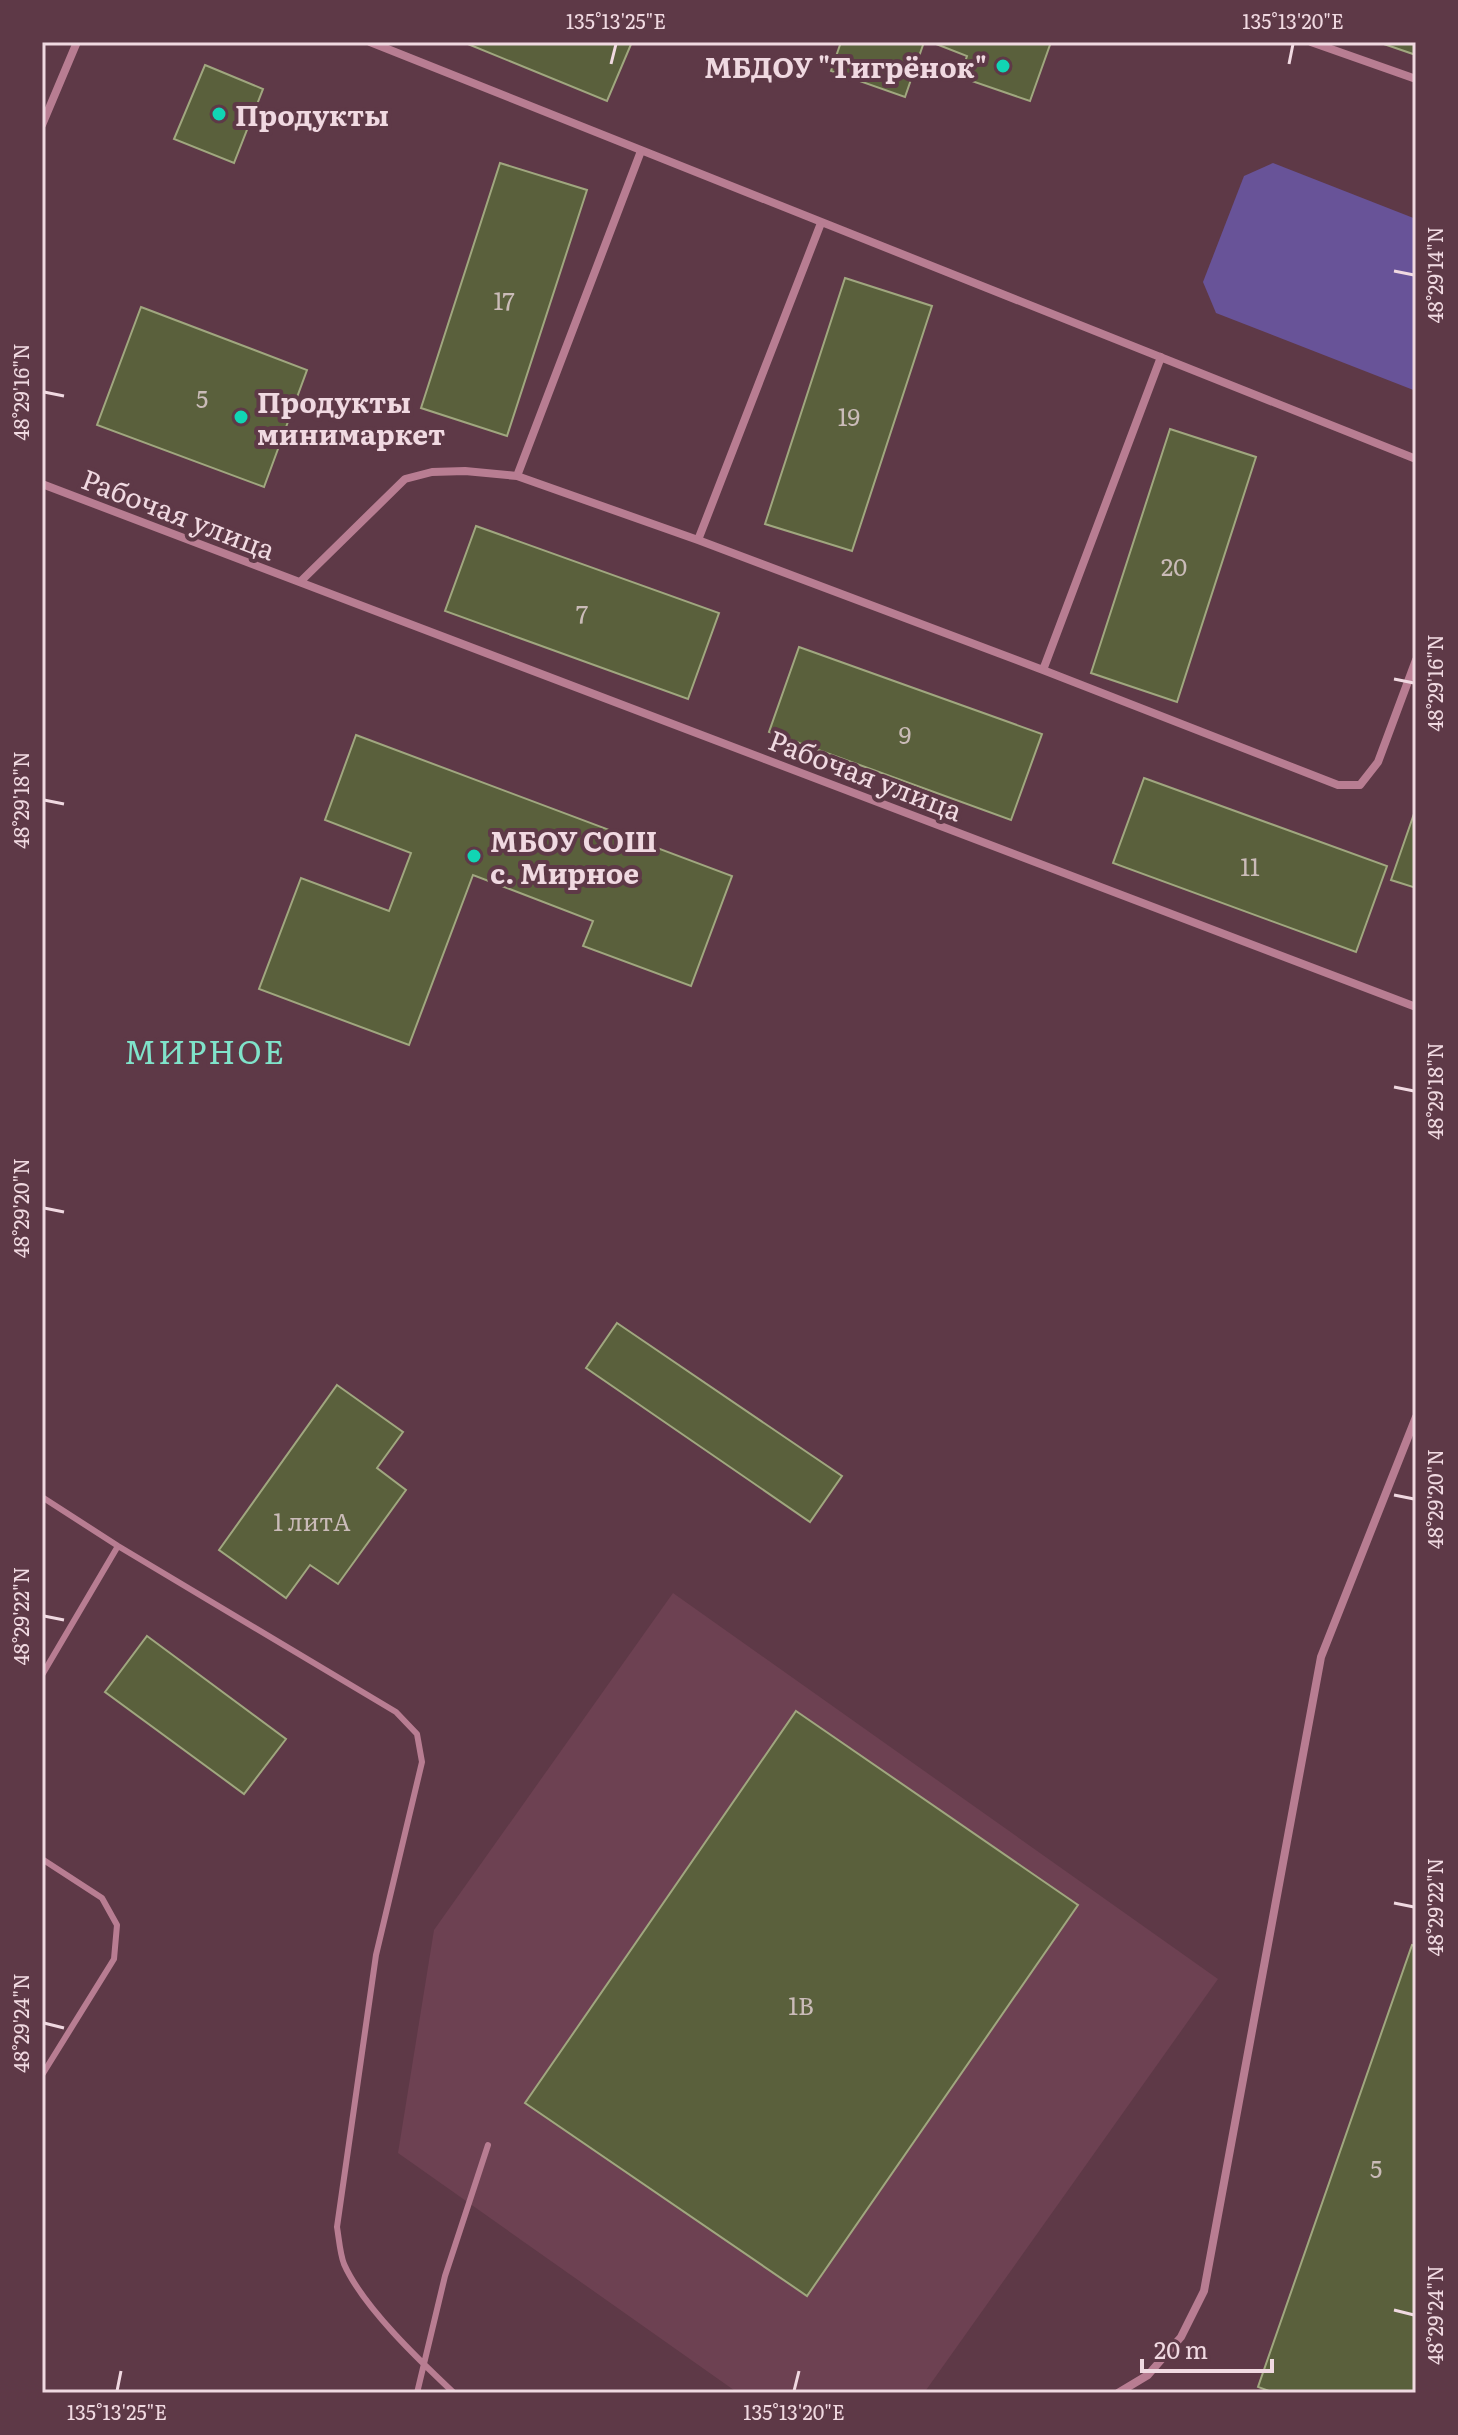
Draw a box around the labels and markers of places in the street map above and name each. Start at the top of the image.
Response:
place label: МБДОУ "Тигрёнок" [704,45,987,87]
marker: МБДОУ "Тигрёнок" [994,57,1012,75]
place label: Продукты [235,93,389,135]
marker: Продукты [210,105,228,123]
place label: Продукты минимаркет [257,380,445,454]
marker: Продукты минимаркет [232,408,250,426]
place label: МБОУ СОШ с. Мирное [490,819,657,893]
marker: МБОУ СОШ с. Мирное [465,847,483,865]

